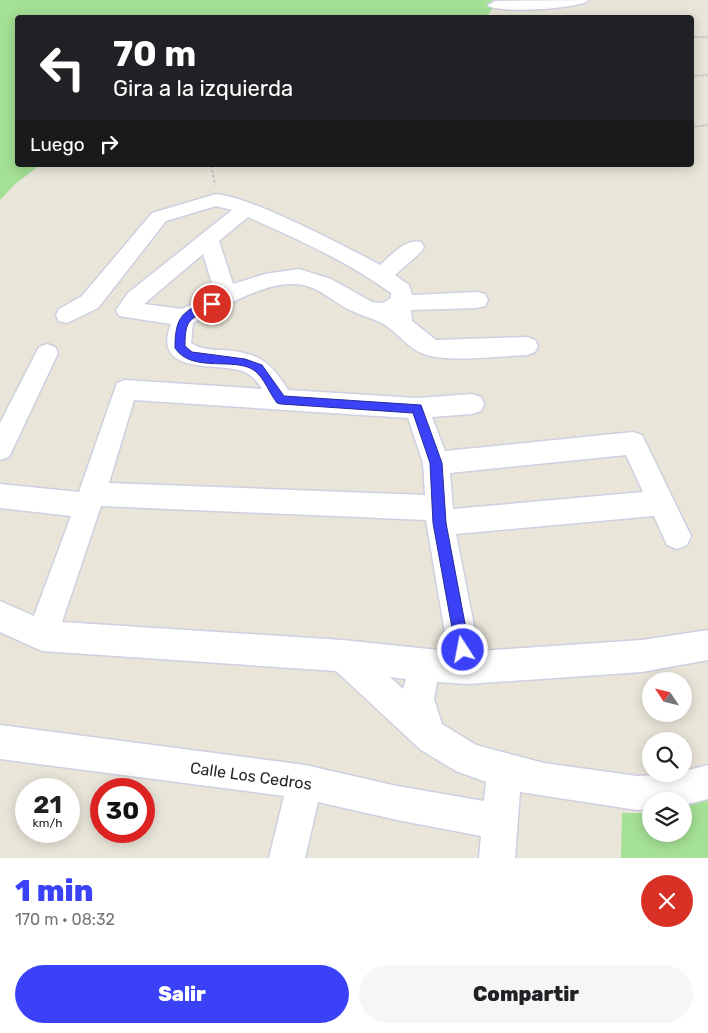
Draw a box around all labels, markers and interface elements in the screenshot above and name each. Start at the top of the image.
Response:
text: 70 m [113,33,196,75]
icon: left [30,35,95,100]
text: Gira a la izquierda [113,75,293,102]
icon: right [95,130,123,158]
text: Luego [30,133,85,156]
pin [191,283,233,325]
icon: arrive [198,290,226,318]
position arrow [436,623,488,675]
north arrow [642,672,692,722]
map controls [642,672,692,842]
button: search [642,732,692,782]
street label: Calle Los Cedros [189,758,313,794]
speed limit sign: 30 [90,778,155,843]
text: 21 [33,790,62,819]
button: layers [642,792,692,842]
text: km/h [33,816,62,830]
text: 1 min [15,873,93,909]
button: close [641,875,693,927]
text: 170 m · 08:32 [15,910,115,929]
button: Salir [15,965,349,1023]
button: Compartir [359,965,693,1023]

